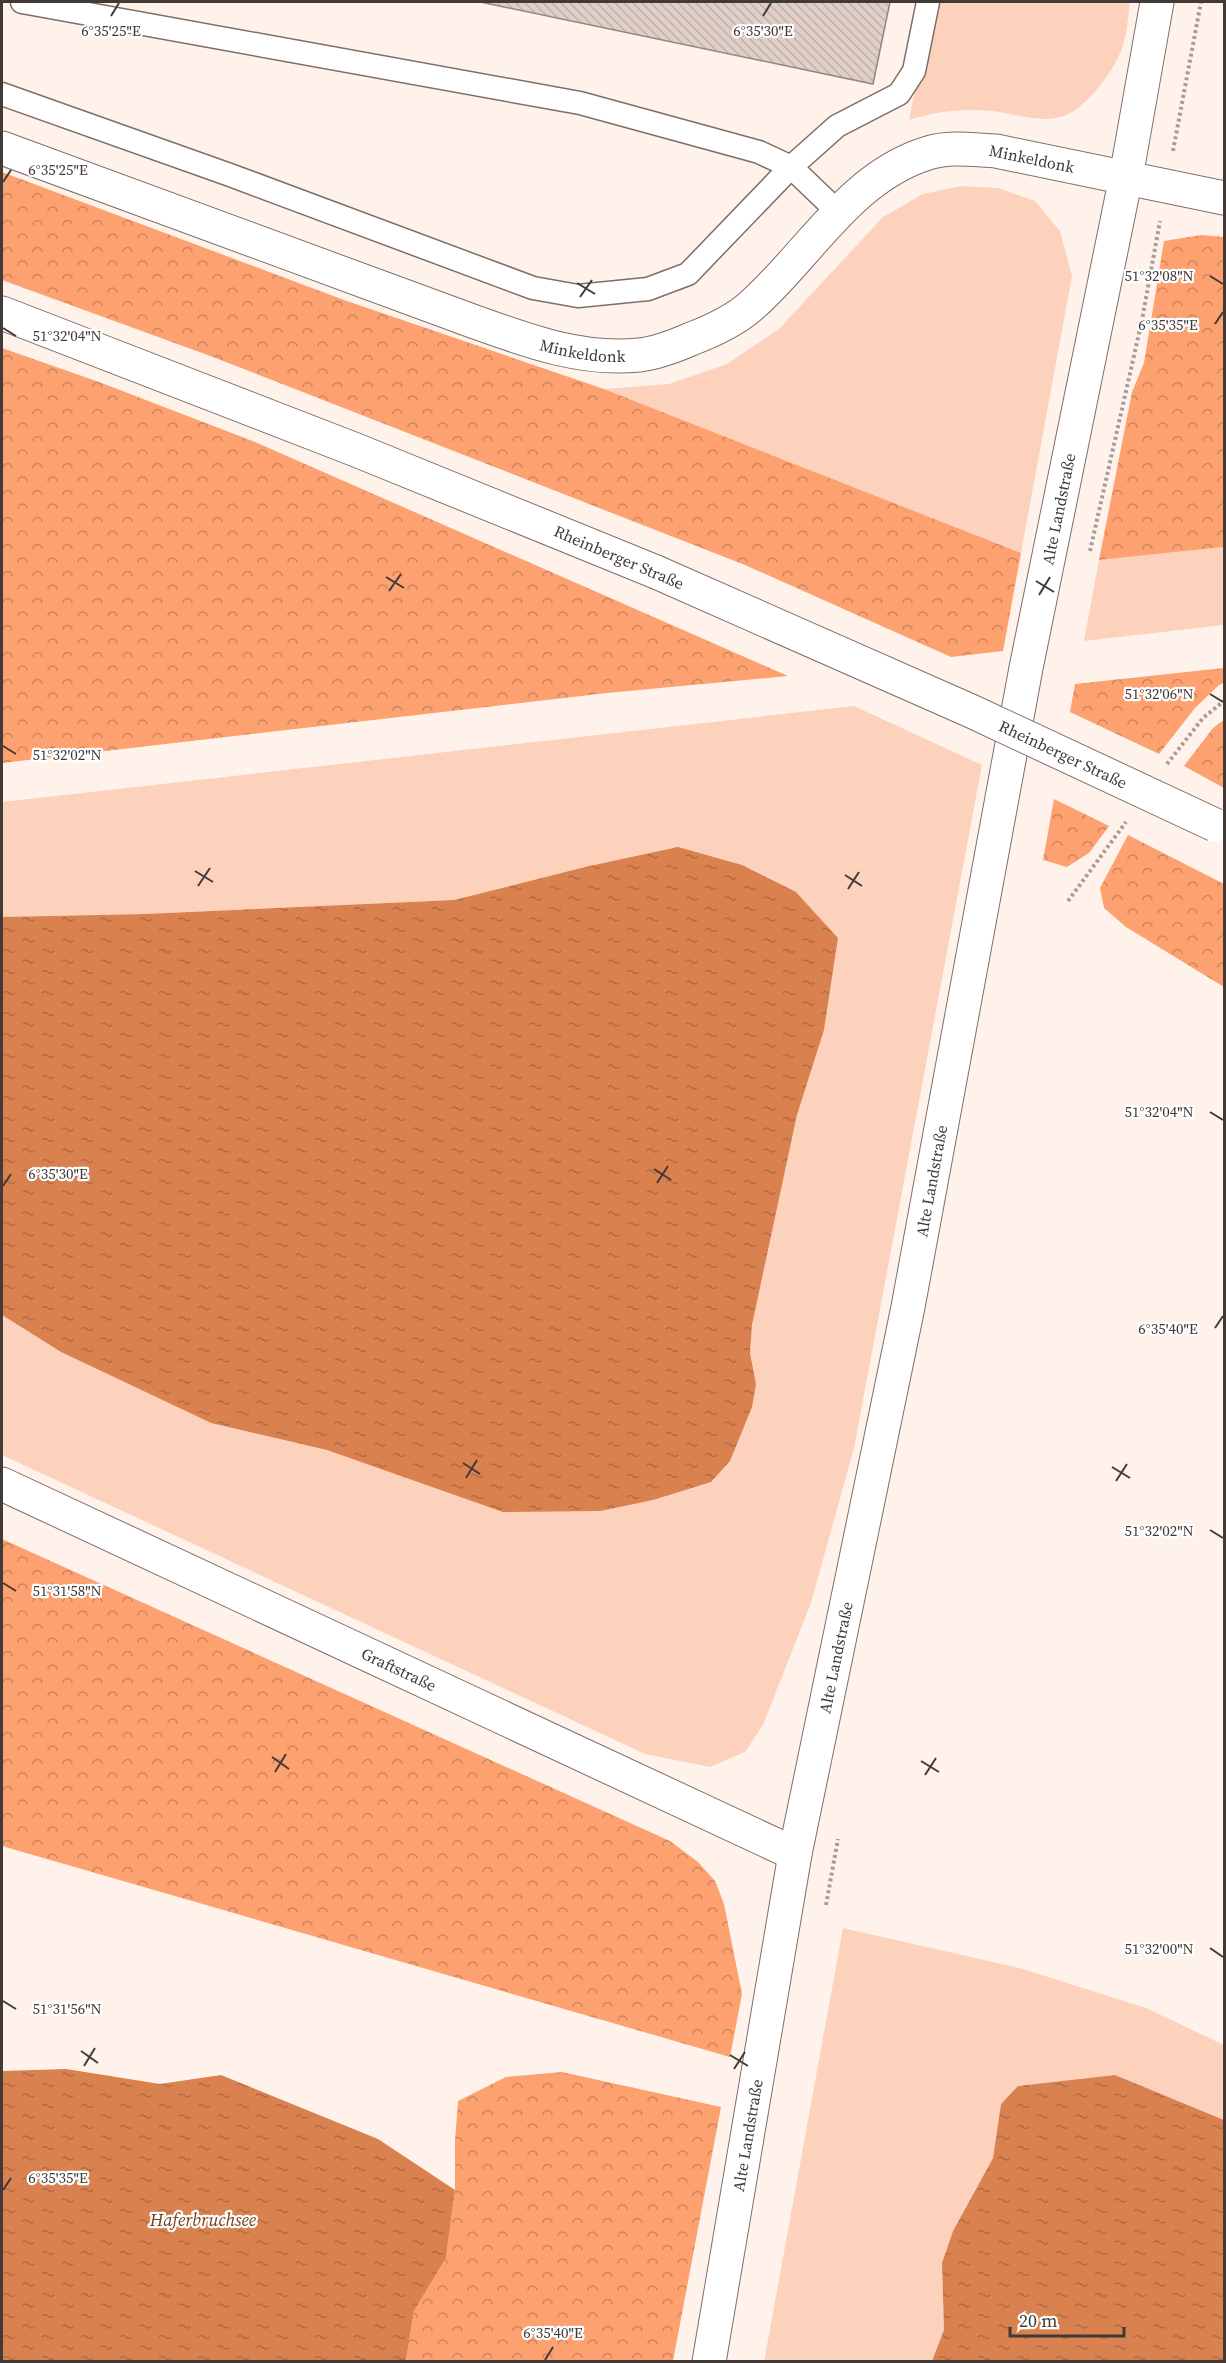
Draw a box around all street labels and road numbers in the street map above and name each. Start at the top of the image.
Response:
street label: Minkeldonk [987,139,1077,178]
street label: Minkeldonk [537,333,626,367]
street label: Alte Landstraße [1036,451,1081,567]
street label: Rheinberger Straße [551,520,687,594]
street label: Rheinberger Straße [995,715,1131,793]
street label: Alte Landstraße [910,1123,952,1239]
street label: Alte Landstraße [813,1600,858,1715]
street label: Graftstraße [358,1642,440,1696]
street label: Alte Landstraße [727,2077,768,2193]

